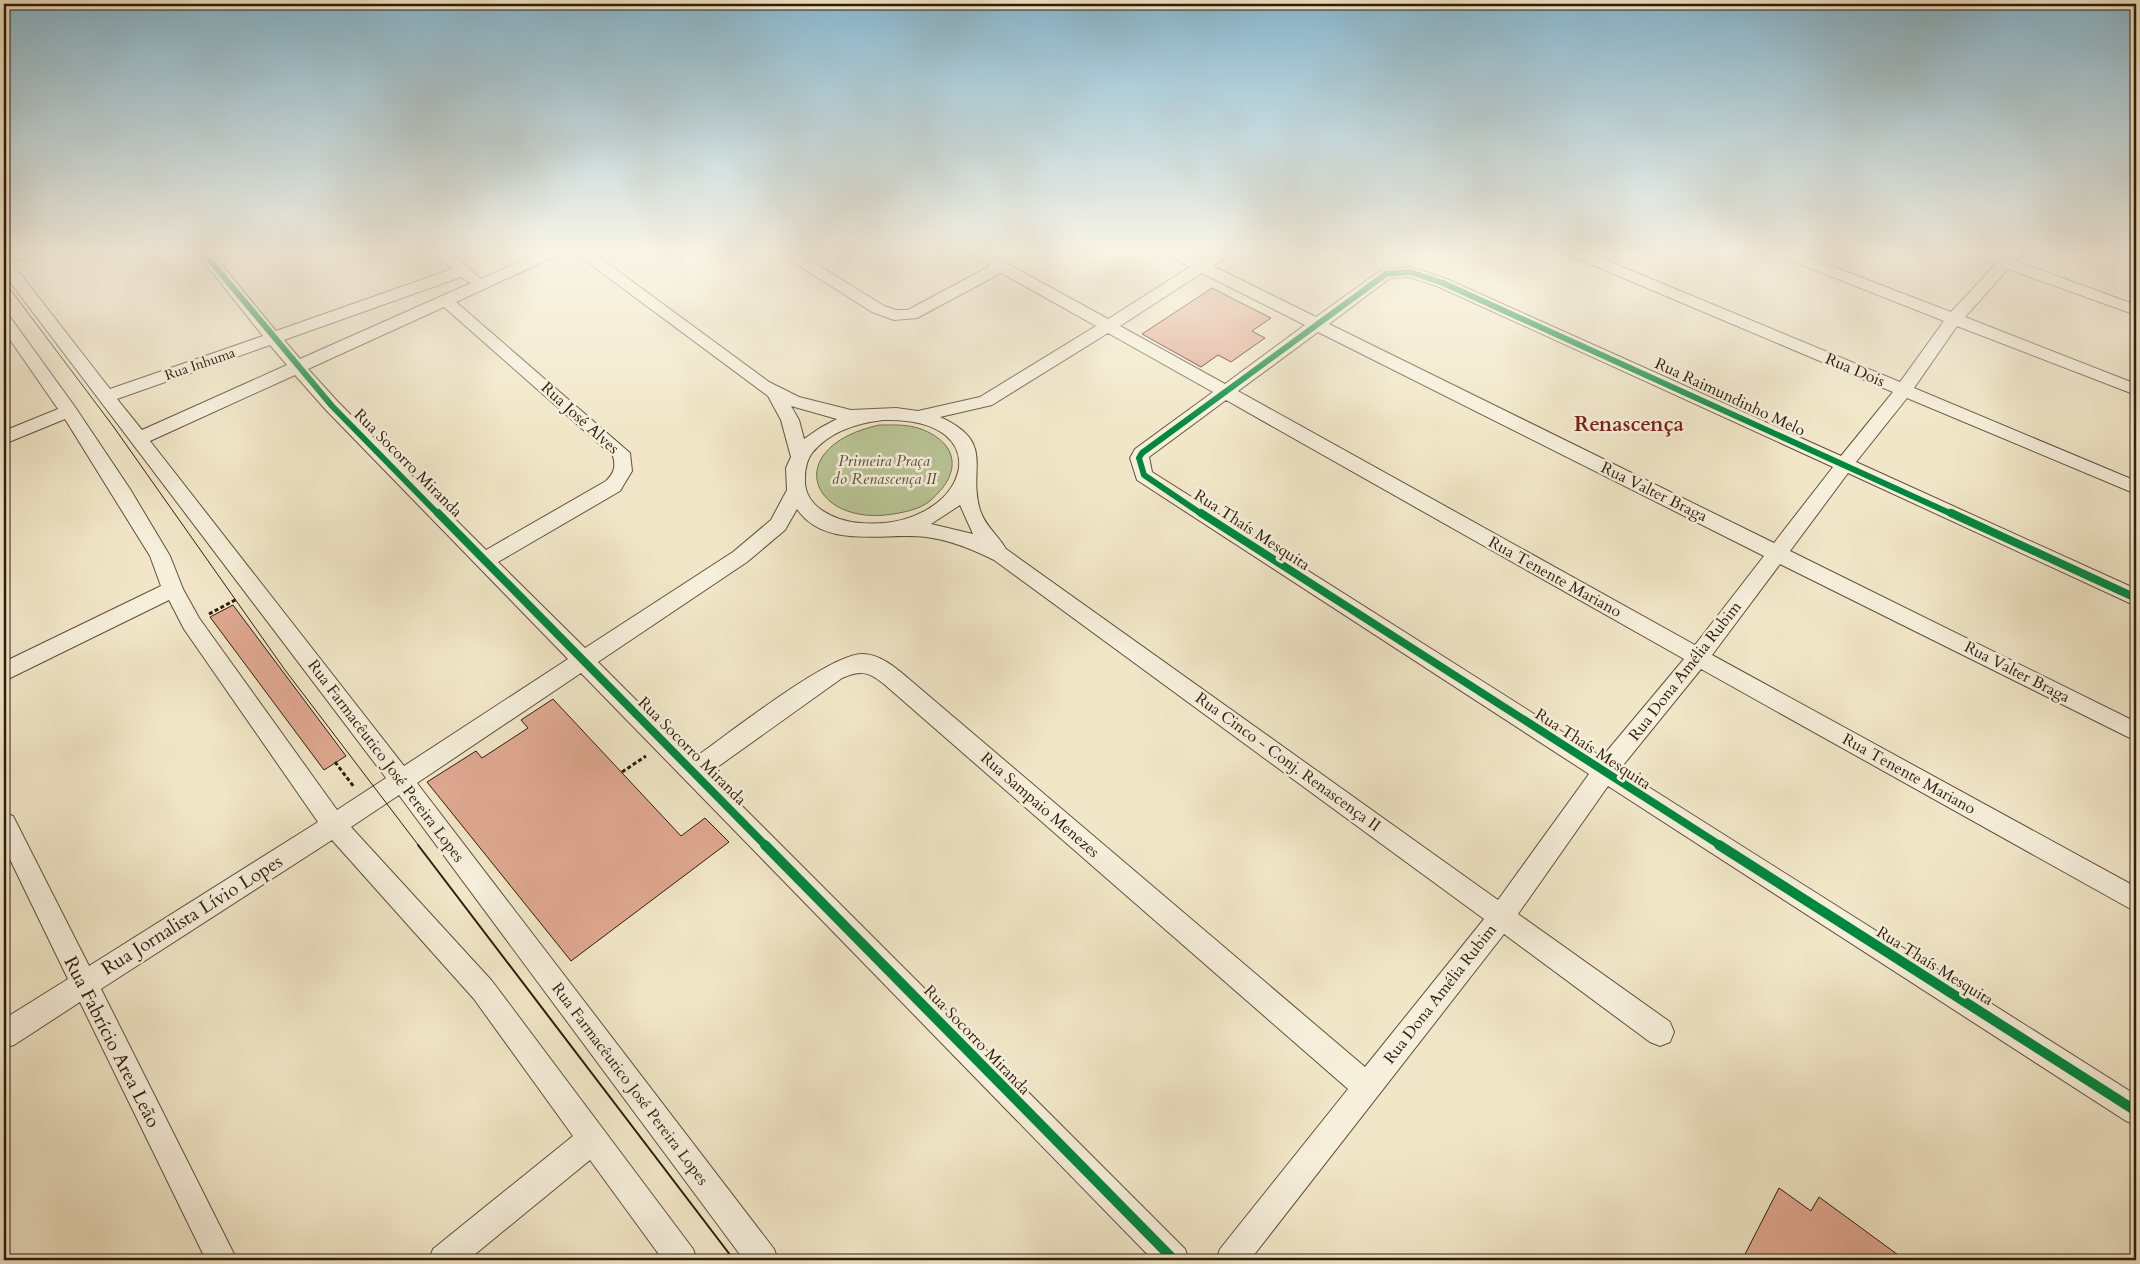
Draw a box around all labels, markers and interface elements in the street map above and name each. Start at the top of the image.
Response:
street label: Rua Inhuma [162,343,238,385]
street label: Rua Dois [1822,348,1888,392]
street label: Rua Raimundinho Melo [1651,352,1809,442]
street label: Rua José Alves [536,377,624,459]
street label: Rua Socorro Miranda [349,404,467,522]
district label: Renascença [1574,410,1685,439]
park label: Primeira Praça do Renascença II [832,450,938,490]
street label: Rua Valter Braga [1597,457,1711,527]
street label: Rua Thaís Mesquita [1190,484,1314,576]
street label: Rua Tenente Mariano [1484,531,1626,623]
street label: Rua Dona Amélia Rubim [1624,596,1747,745]
street label: Rua Valter Braga [1960,636,2074,708]
street label: Rua Farmacêutico José Pereira Lopes [302,655,470,867]
street label: Rua Cinco - Conj. Renascença II [1191,687,1385,837]
street label: Rua Socorro Miranda [633,692,751,810]
street label: Rua Thaís Mesquita [1531,703,1655,795]
street label: Rua Tenente Mariano [1838,728,1980,820]
street label: Rua Sampaio Menezes [976,747,1104,863]
street label: Rua Jornalista Lívio Lopes [96,848,288,982]
street label: Rua Dona Amélia Rubim [1379,919,1502,1068]
street label: Rua Thaís Mesquita [1872,921,1998,1011]
street label: Rua Fabrício Area Leão [58,952,166,1132]
street label: Rua Farmacêutico José Pereira Lopes [546,978,714,1190]
street label: Rua Socorro Miranda [919,980,1035,1100]

